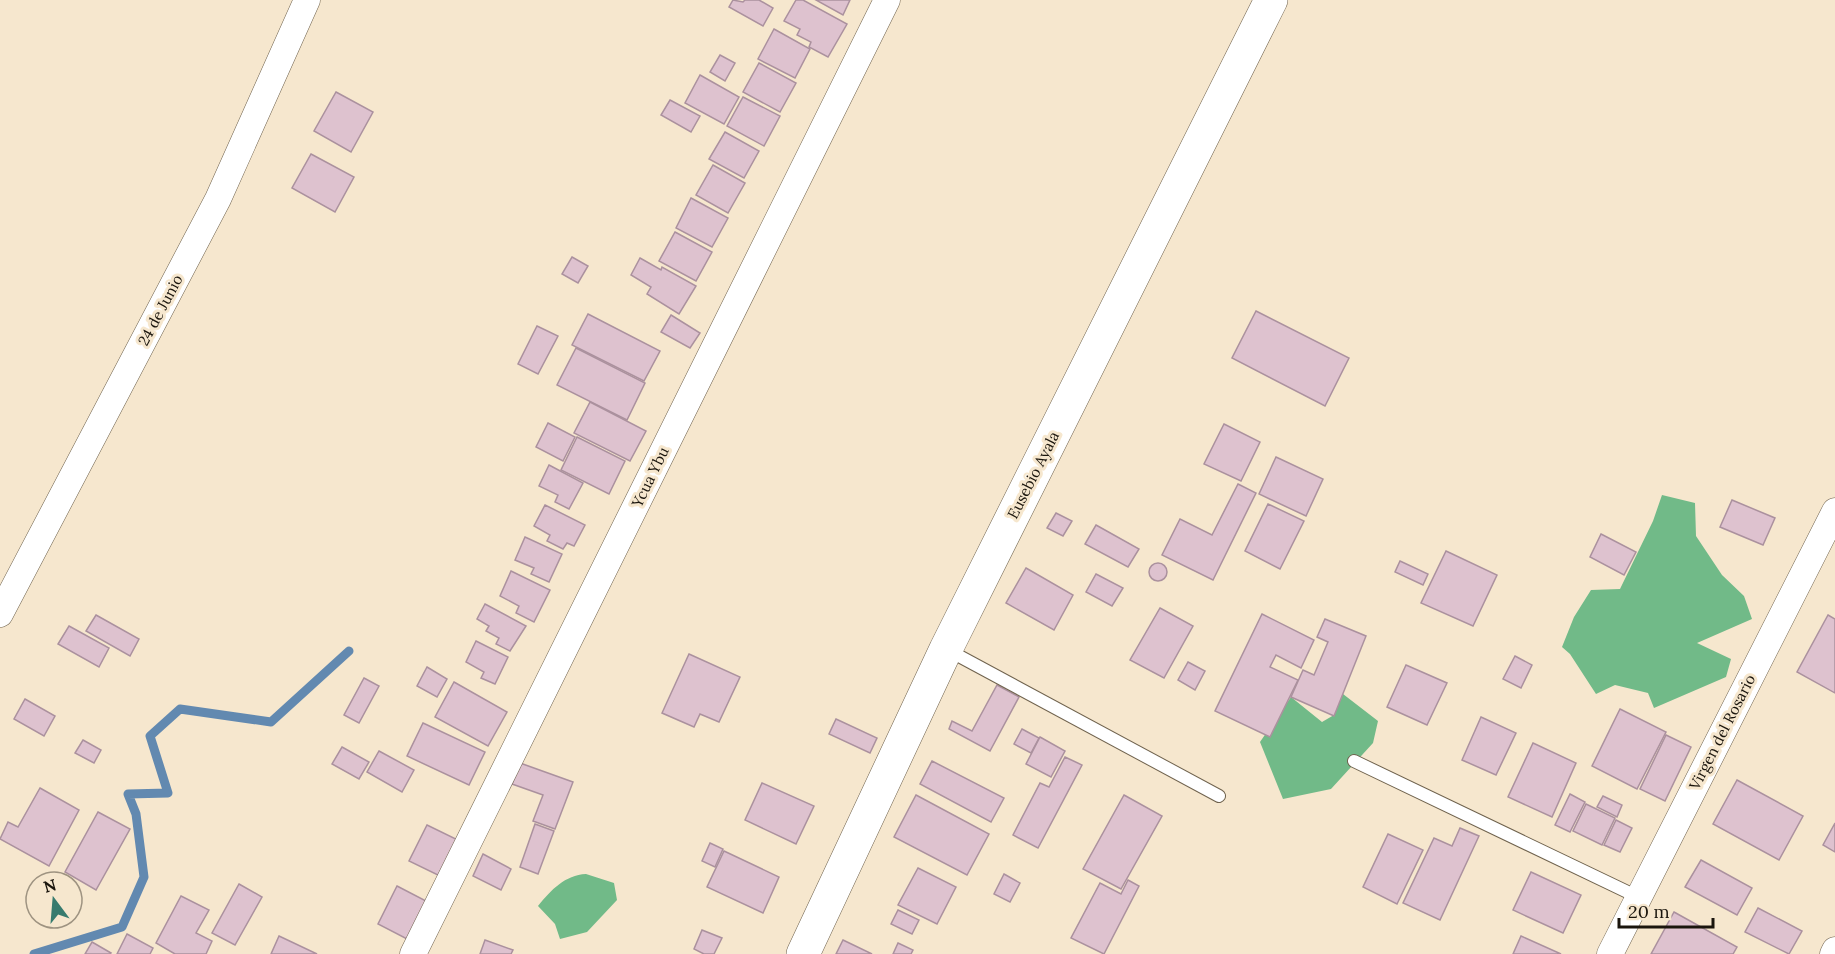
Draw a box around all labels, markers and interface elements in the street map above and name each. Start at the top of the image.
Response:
street label: 24 de Junio [133,271,187,349]
street label: Eusebio Ayala [1003,428,1063,522]
street label: Ycua Ybu [627,444,673,511]
street label: Virgen del Rosario [1684,671,1759,794]
north arrow [24,870,84,930]
text: N [41,874,59,897]
scale bar [1619,891,1714,929]
text: 20 m [1628,900,1670,923]

